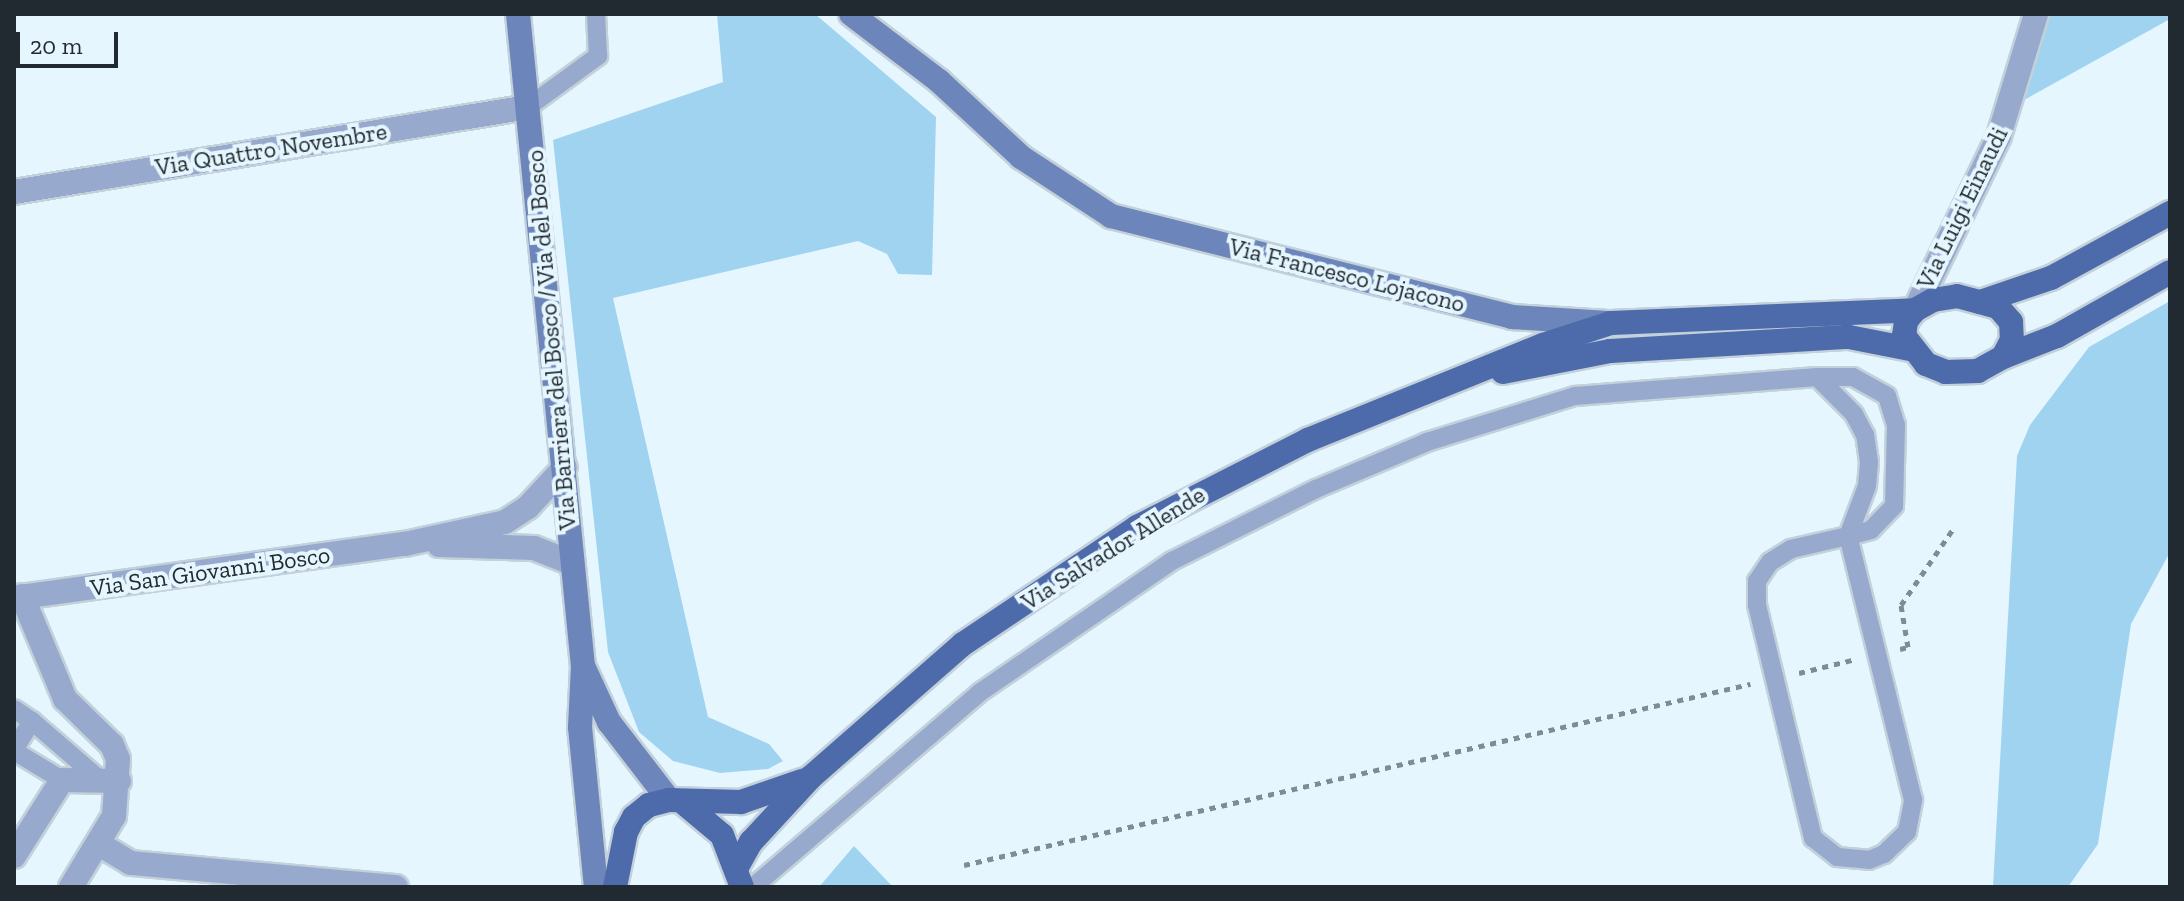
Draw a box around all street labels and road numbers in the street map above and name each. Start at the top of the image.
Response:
street label: Via Quattro Novembre [153,116,389,182]
street label: Via Luigi Einaudi [1910,122,2014,294]
street label: Via Barriera del Bosco / Via del Bosco [520,148,582,532]
street label: Via Francesco Lojacono [1226,232,1468,318]
street label: Via Salvador Allende [1016,480,1210,616]
street label: Via San Giovanni Bosco [88,540,332,602]

